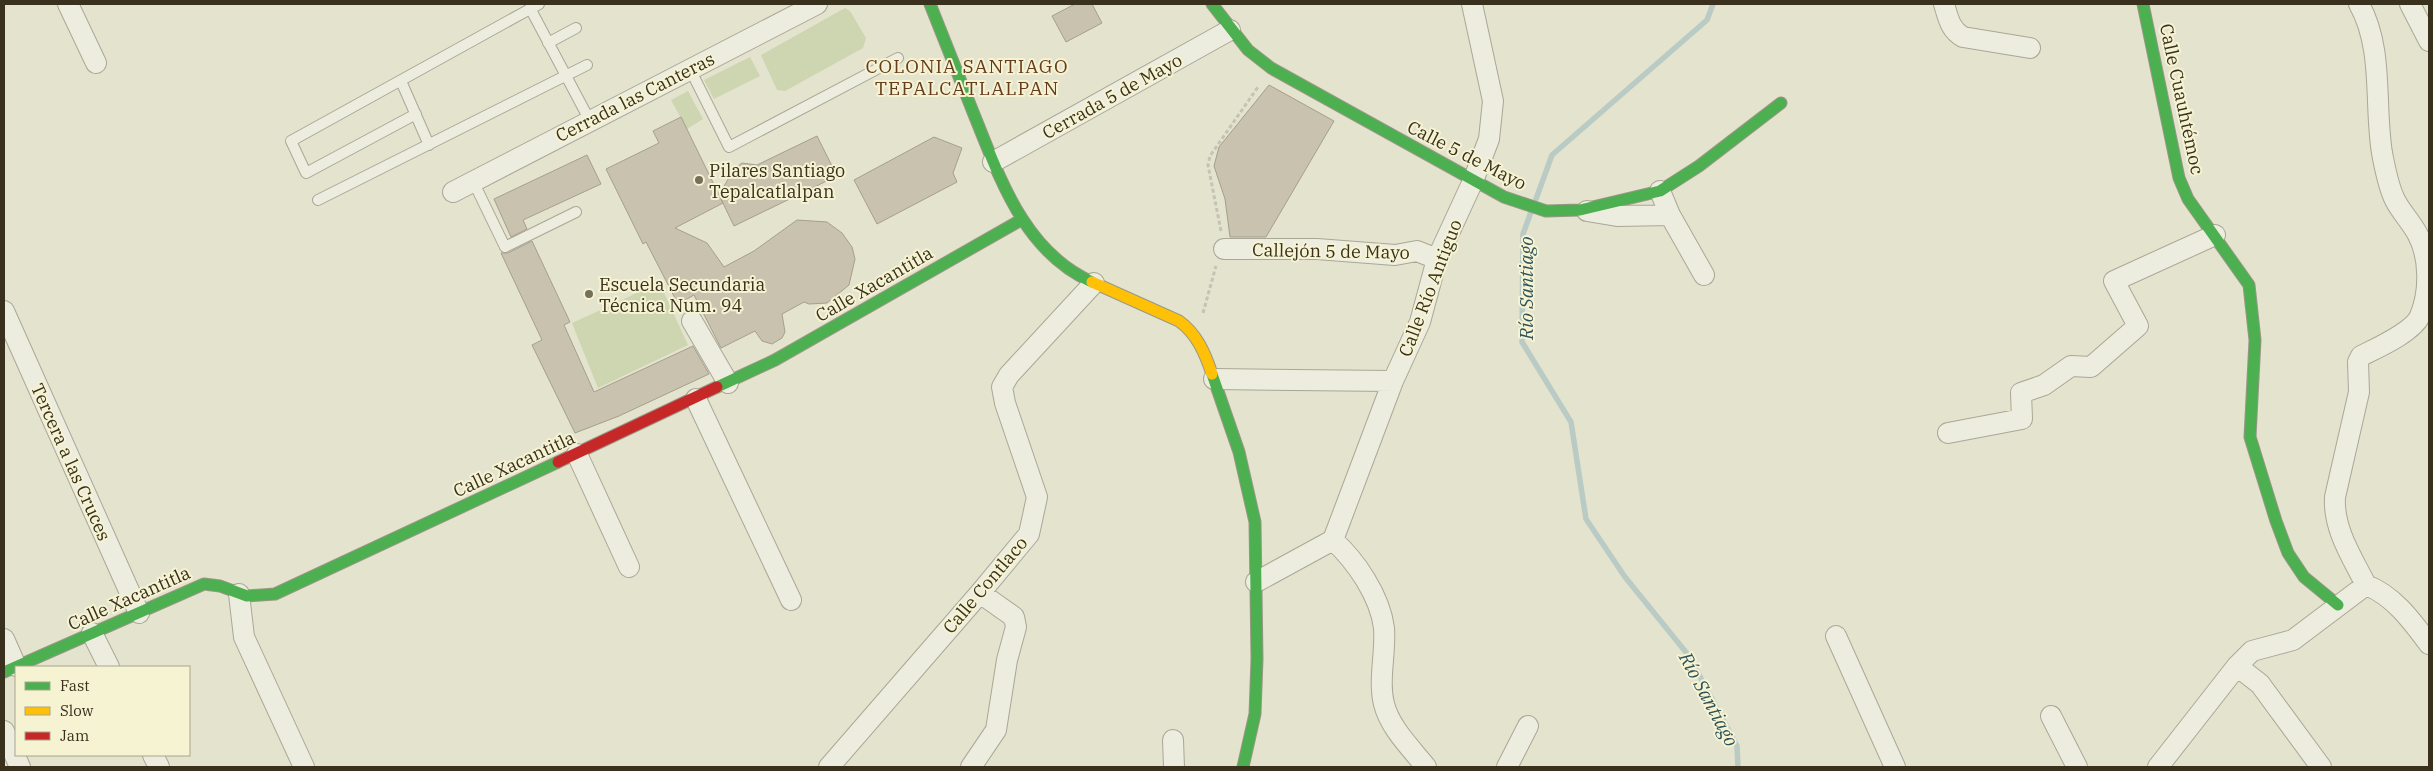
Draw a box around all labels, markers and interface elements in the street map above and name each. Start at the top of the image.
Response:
street label: Calle Cuauhtémoc [2155,21,2209,177]
street label: Cerrada las Canteras [552,47,718,147]
street label: Cerrada 5 de Mayo [1038,48,1186,144]
district label: COLONIA SANTIAGO TEPALCATLALPAN [865,54,1069,100]
street label: Calle 5 de Mayo [1404,115,1530,195]
place label: Pilares Santiago Tepalcatlalpan [709,159,845,203]
marker: Pilares Santiago Tepalcatlalpan [693,174,705,186]
street label: Calle Río Antiguo [1393,216,1467,360]
water label: Río Santiago [1514,236,1538,341]
street label: Callejón 5 de Mayo [1252,238,1410,264]
street label: Calle Xacantitla [811,241,937,327]
place label: Escuela Secundaria Técnica Num. 94 [599,273,765,317]
marker: Escuela Secundaria Técnica Num. 94 [583,288,595,300]
street label: Tercera a las Cruces [26,380,116,544]
street label: Calle Xacantitla [449,426,579,502]
street label: Calle Contlaco [938,532,1032,638]
street label: Calle Xacantitla [64,561,194,635]
water label: Río Santiago [1674,647,1744,750]
legend [15,666,190,756]
text: Fast [60,676,90,695]
text: Slow [60,701,94,720]
text: Jam [60,726,89,745]

